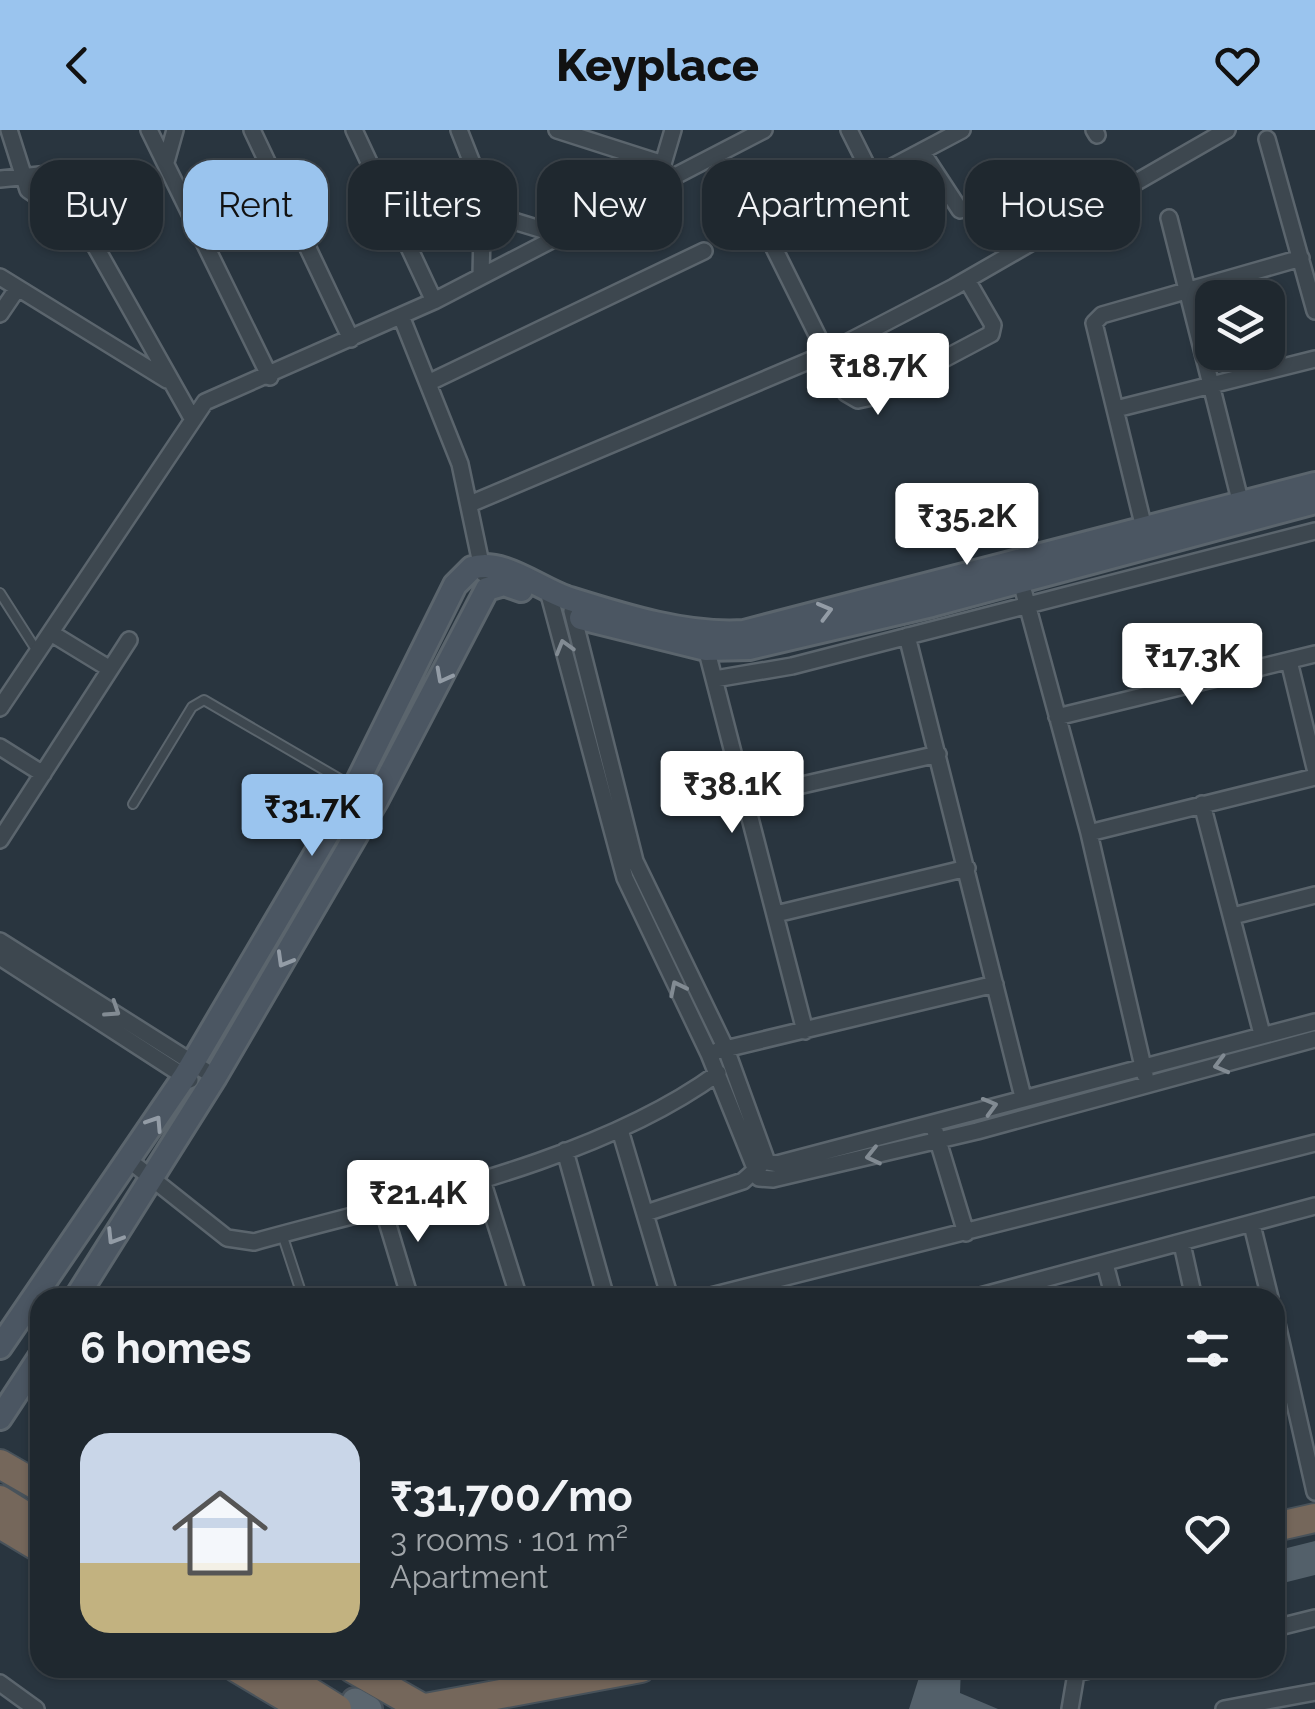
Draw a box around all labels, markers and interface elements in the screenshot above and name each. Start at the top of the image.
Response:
icon: back [50,38,105,93]
icon: heart [1210,38,1265,93]
text: Keyplace [556,39,759,92]
chip: Buy [30,160,163,250]
chip: Rent [183,160,328,250]
chip: Filters [348,160,517,250]
chip: New [537,160,682,250]
chip: Apartment [702,160,945,250]
chip: House [965,160,1140,250]
map controls [1195,280,1285,370]
button: layers [1195,280,1285,370]
pin: ₹18.7K [797,333,959,418]
text: ₹18.7K [829,347,927,384]
pin: ₹35.2K [886,483,1048,568]
text: ₹35.2K [917,497,1017,534]
one-way arrow [815,602,833,623]
pin: ₹17.3K [1111,623,1273,708]
text: ₹17.3K [1144,637,1240,674]
one-way arrow [555,640,576,657]
one-way arrow [436,666,455,684]
pin: ₹38.1K [651,751,813,836]
text: ₹38.1K [683,765,781,802]
pin: ₹31.7K [231,774,393,859]
text: ₹31.7K [264,788,360,825]
one-way arrow [276,949,296,967]
one-way arrow [670,980,690,998]
one-way arrow [102,998,120,1017]
one-way arrow [1213,1053,1230,1074]
one-way arrow [981,1097,998,1118]
one-way arrow [143,1115,161,1134]
one-way arrow [865,1144,882,1165]
pin: ₹21.4K [337,1160,499,1245]
text: ₹21.4K [369,1174,467,1211]
one-way arrow [107,1226,126,1244]
icon: filters [1180,1321,1235,1376]
text: 6 homes [80,1324,251,1373]
text: ₹31,700/mo [390,1472,633,1521]
icon: home [160,1473,280,1593]
icon: heart [1180,1506,1235,1561]
text: 3 rooms · 101 m² [390,1521,628,1558]
text: Apartment [390,1558,548,1595]

